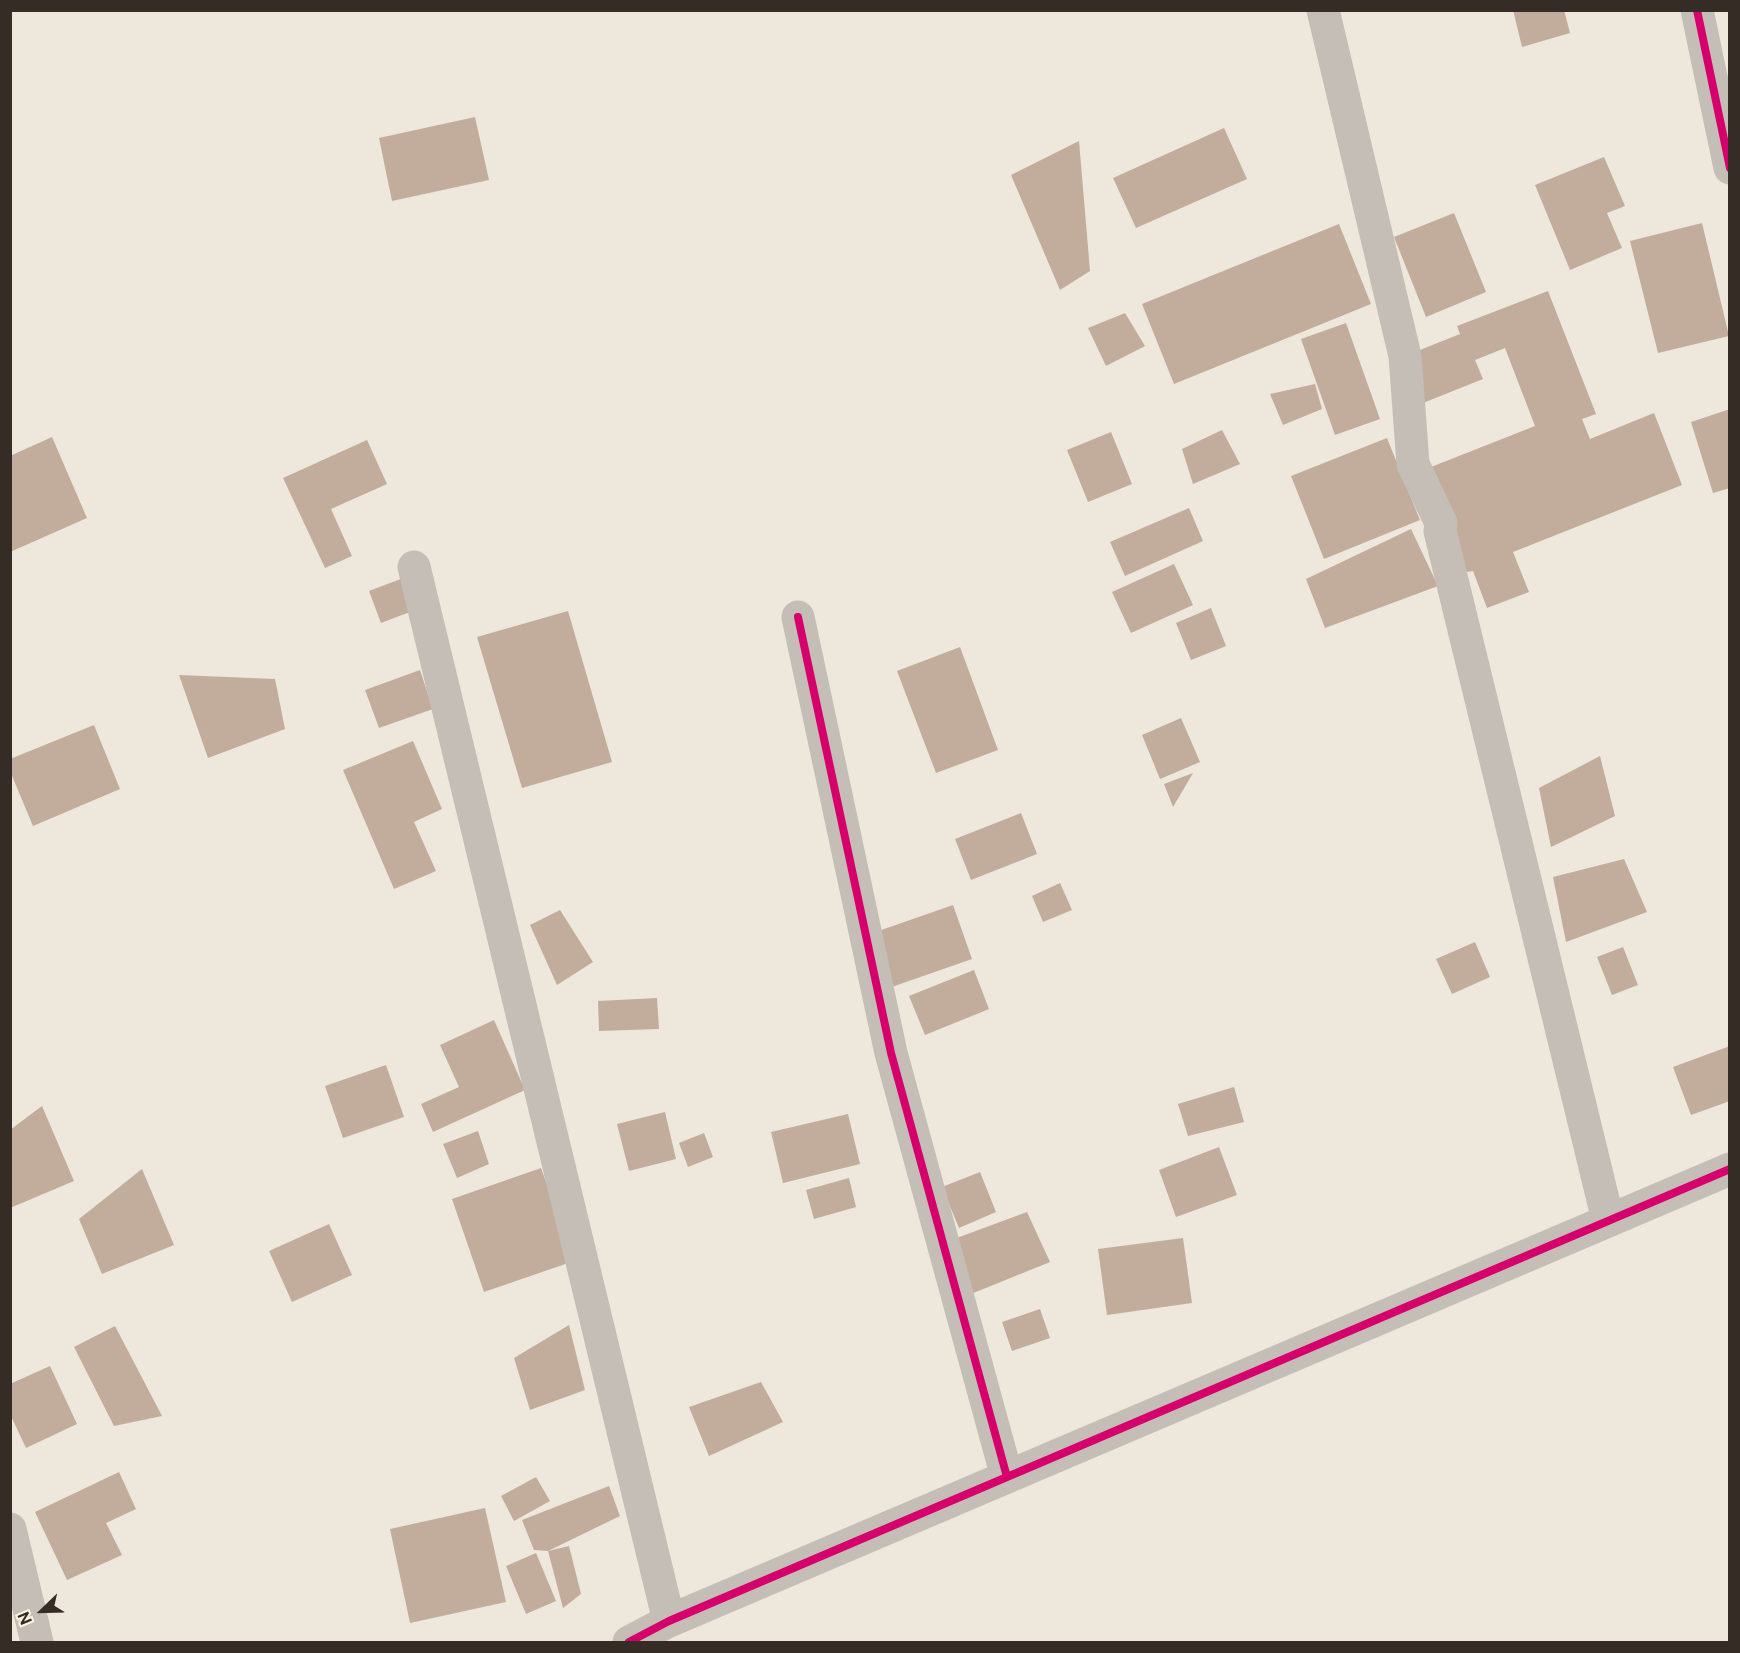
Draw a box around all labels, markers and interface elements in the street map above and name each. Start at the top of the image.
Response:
north arrow [12,1581,72,1641]
text: N [14,1609,36,1628]

